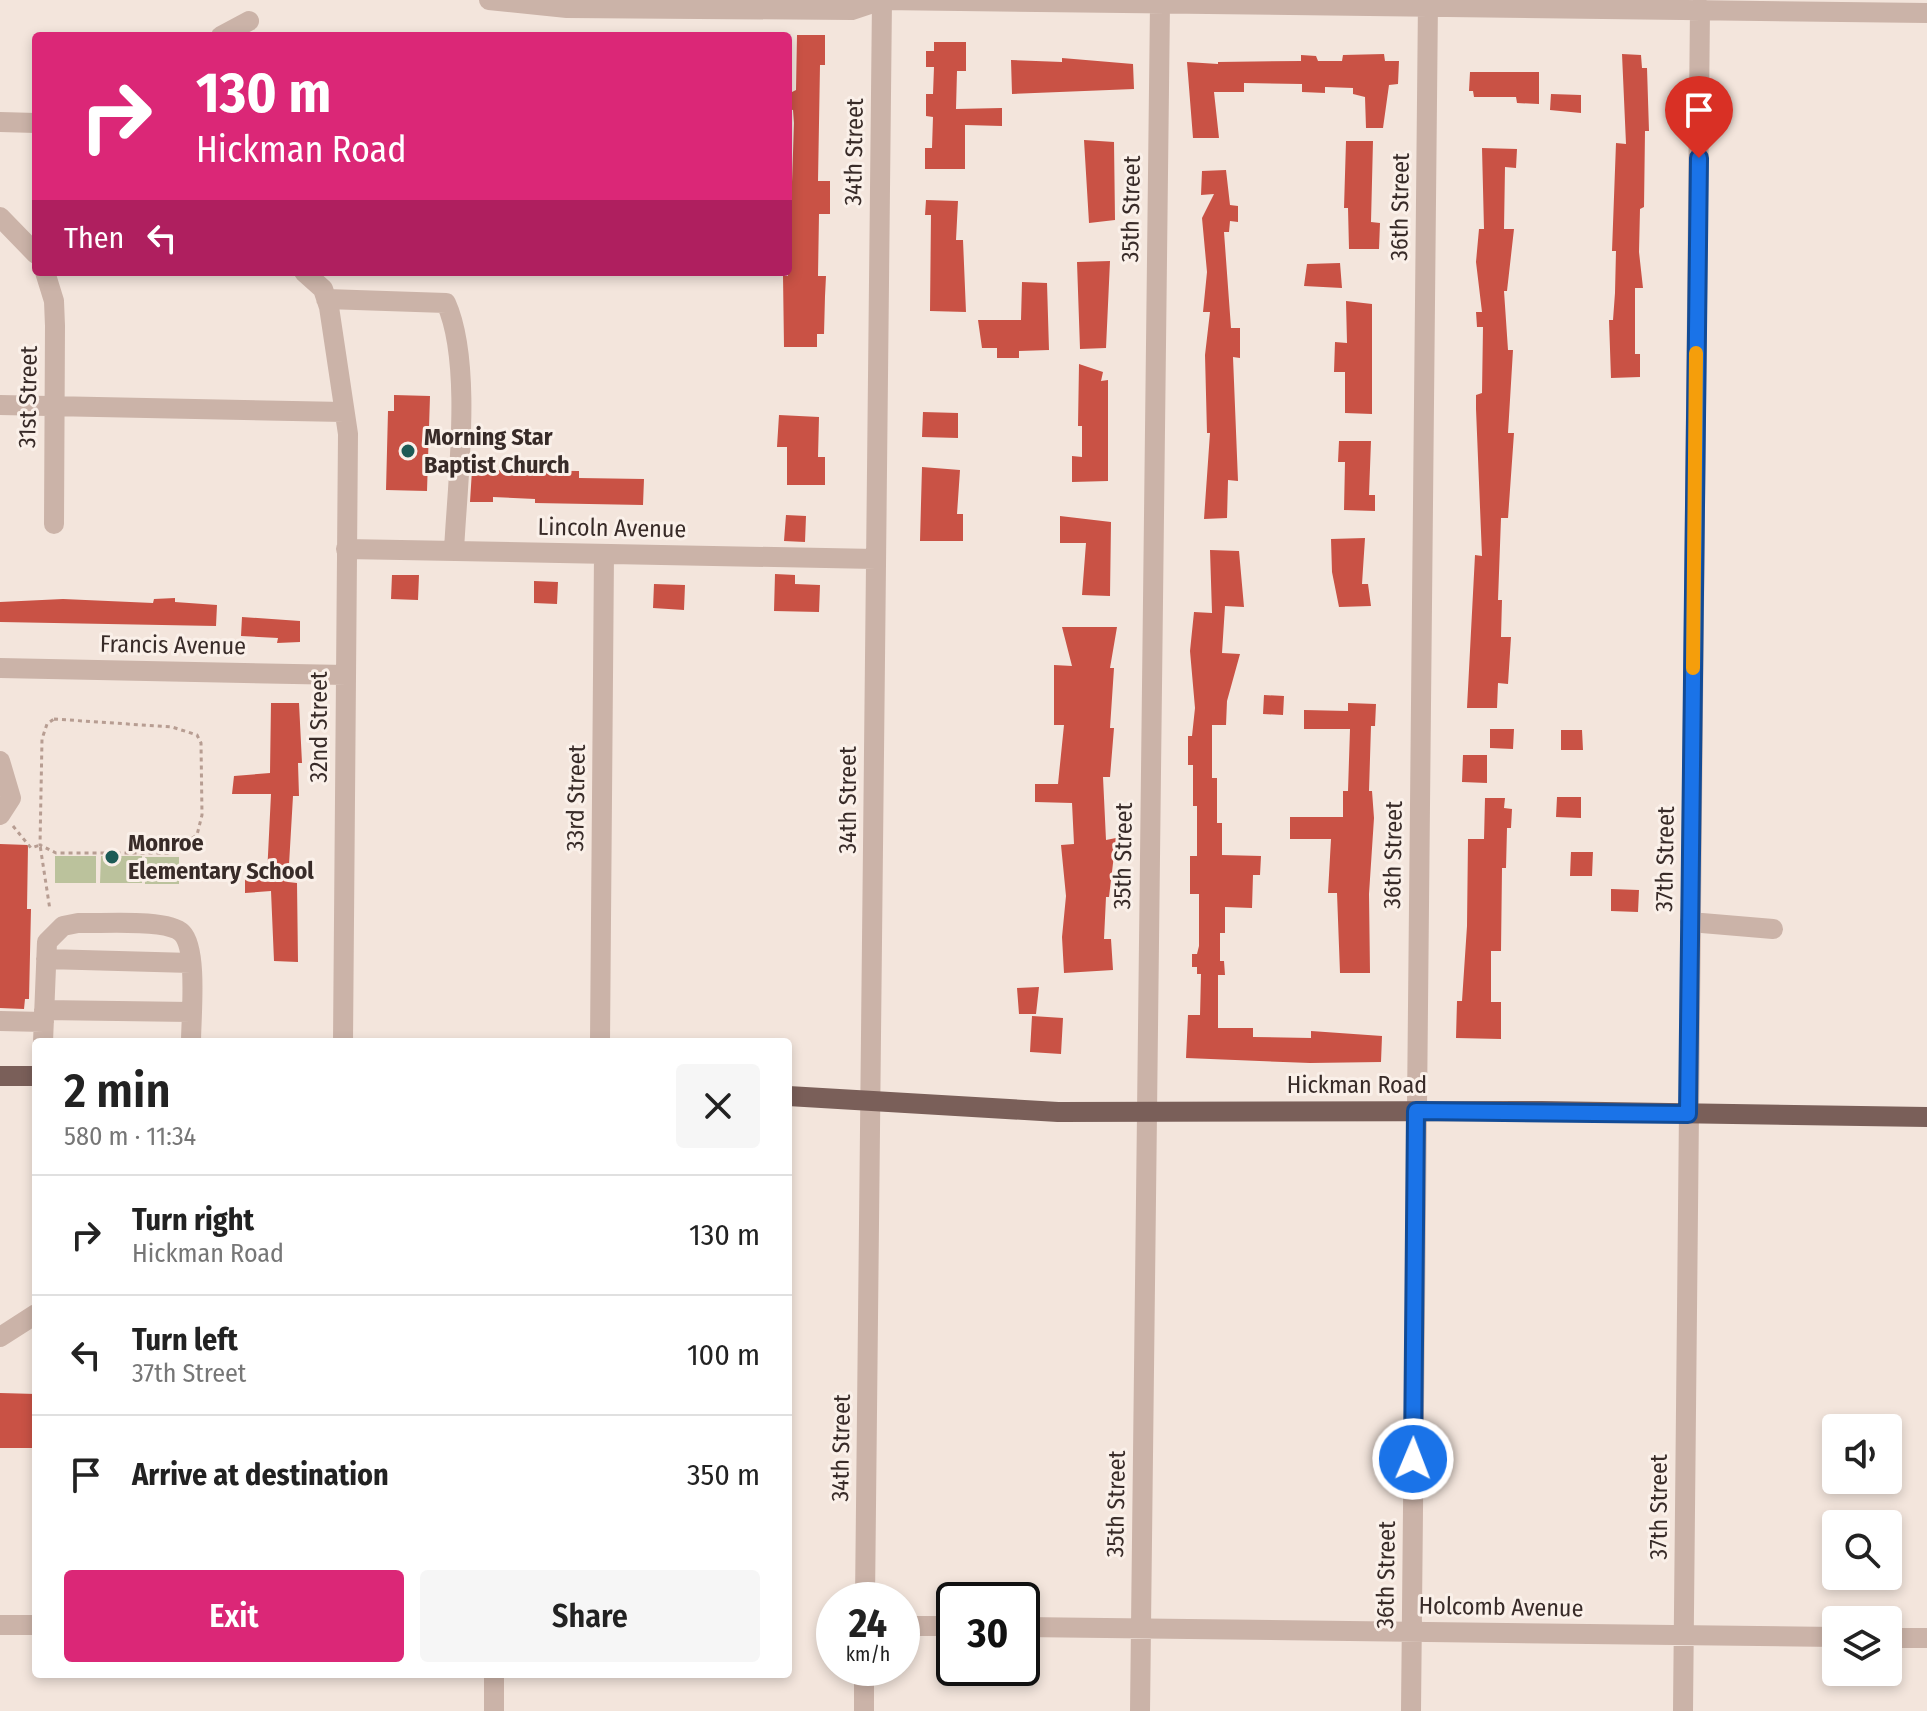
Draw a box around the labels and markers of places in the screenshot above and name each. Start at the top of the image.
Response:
pin [1665,76,1733,158]
place label: Morning Star Baptist Church [424,423,570,479]
marker: Morning Star Baptist Church [399,442,417,460]
place label: Monroe Elementary School [128,829,314,885]
marker: Monroe Elementary School [103,848,121,866]

